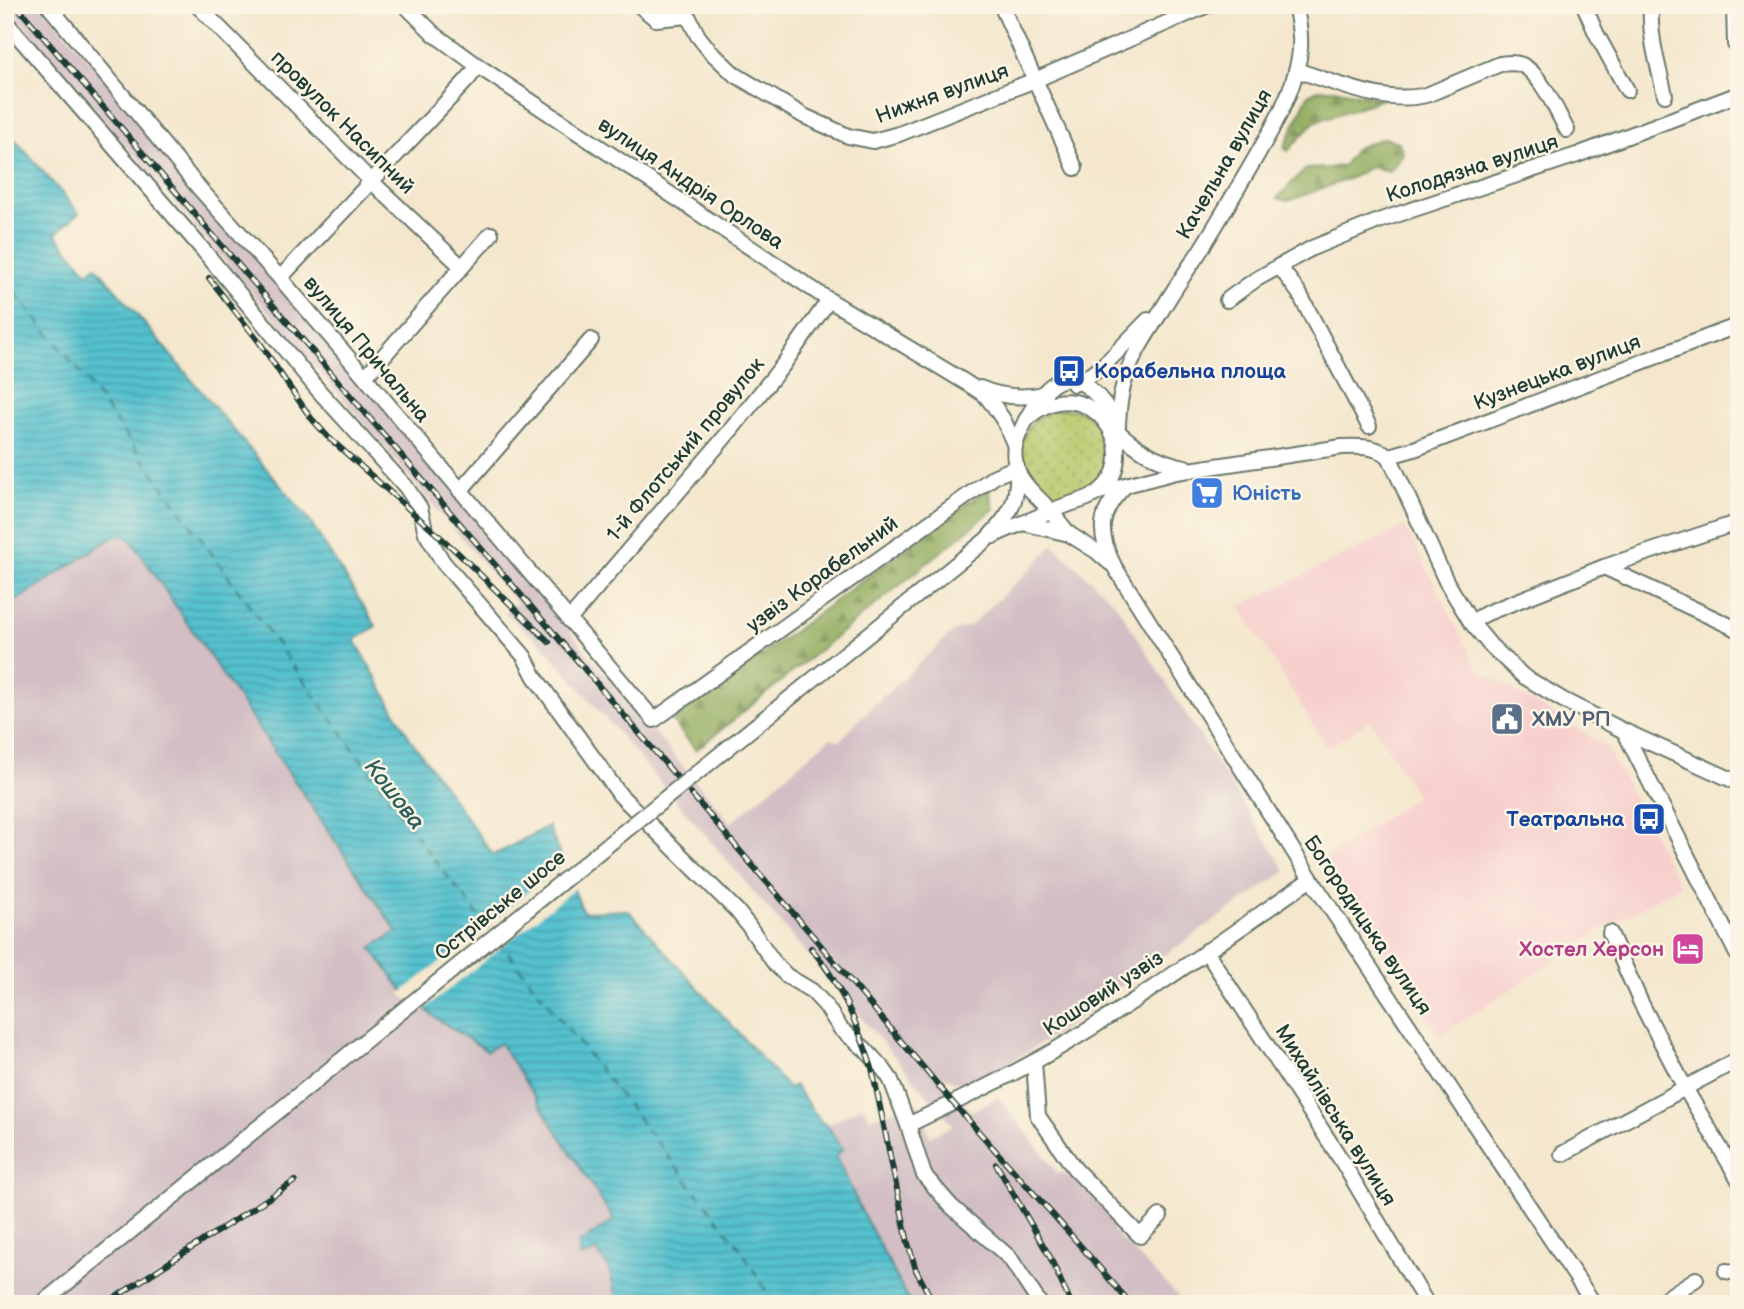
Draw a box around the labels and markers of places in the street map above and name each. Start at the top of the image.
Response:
bus stop icon: Корабельна площа [1050,352,1088,390]
place label: Корабельна площа [1094,359,1287,384]
supermarket icon: Юність [1188,474,1226,512]
place label: Юність [1232,481,1301,506]
public building icon: ХМУ РП [1488,700,1526,738]
place label: ХМУ РП [1531,707,1611,732]
bus stop icon: Театральна [1630,800,1668,838]
place label: Театральна [1506,807,1625,832]
hotel icon: Хостел Херсон [1669,930,1707,968]
place label: Хостел Херсон [1518,937,1664,962]

